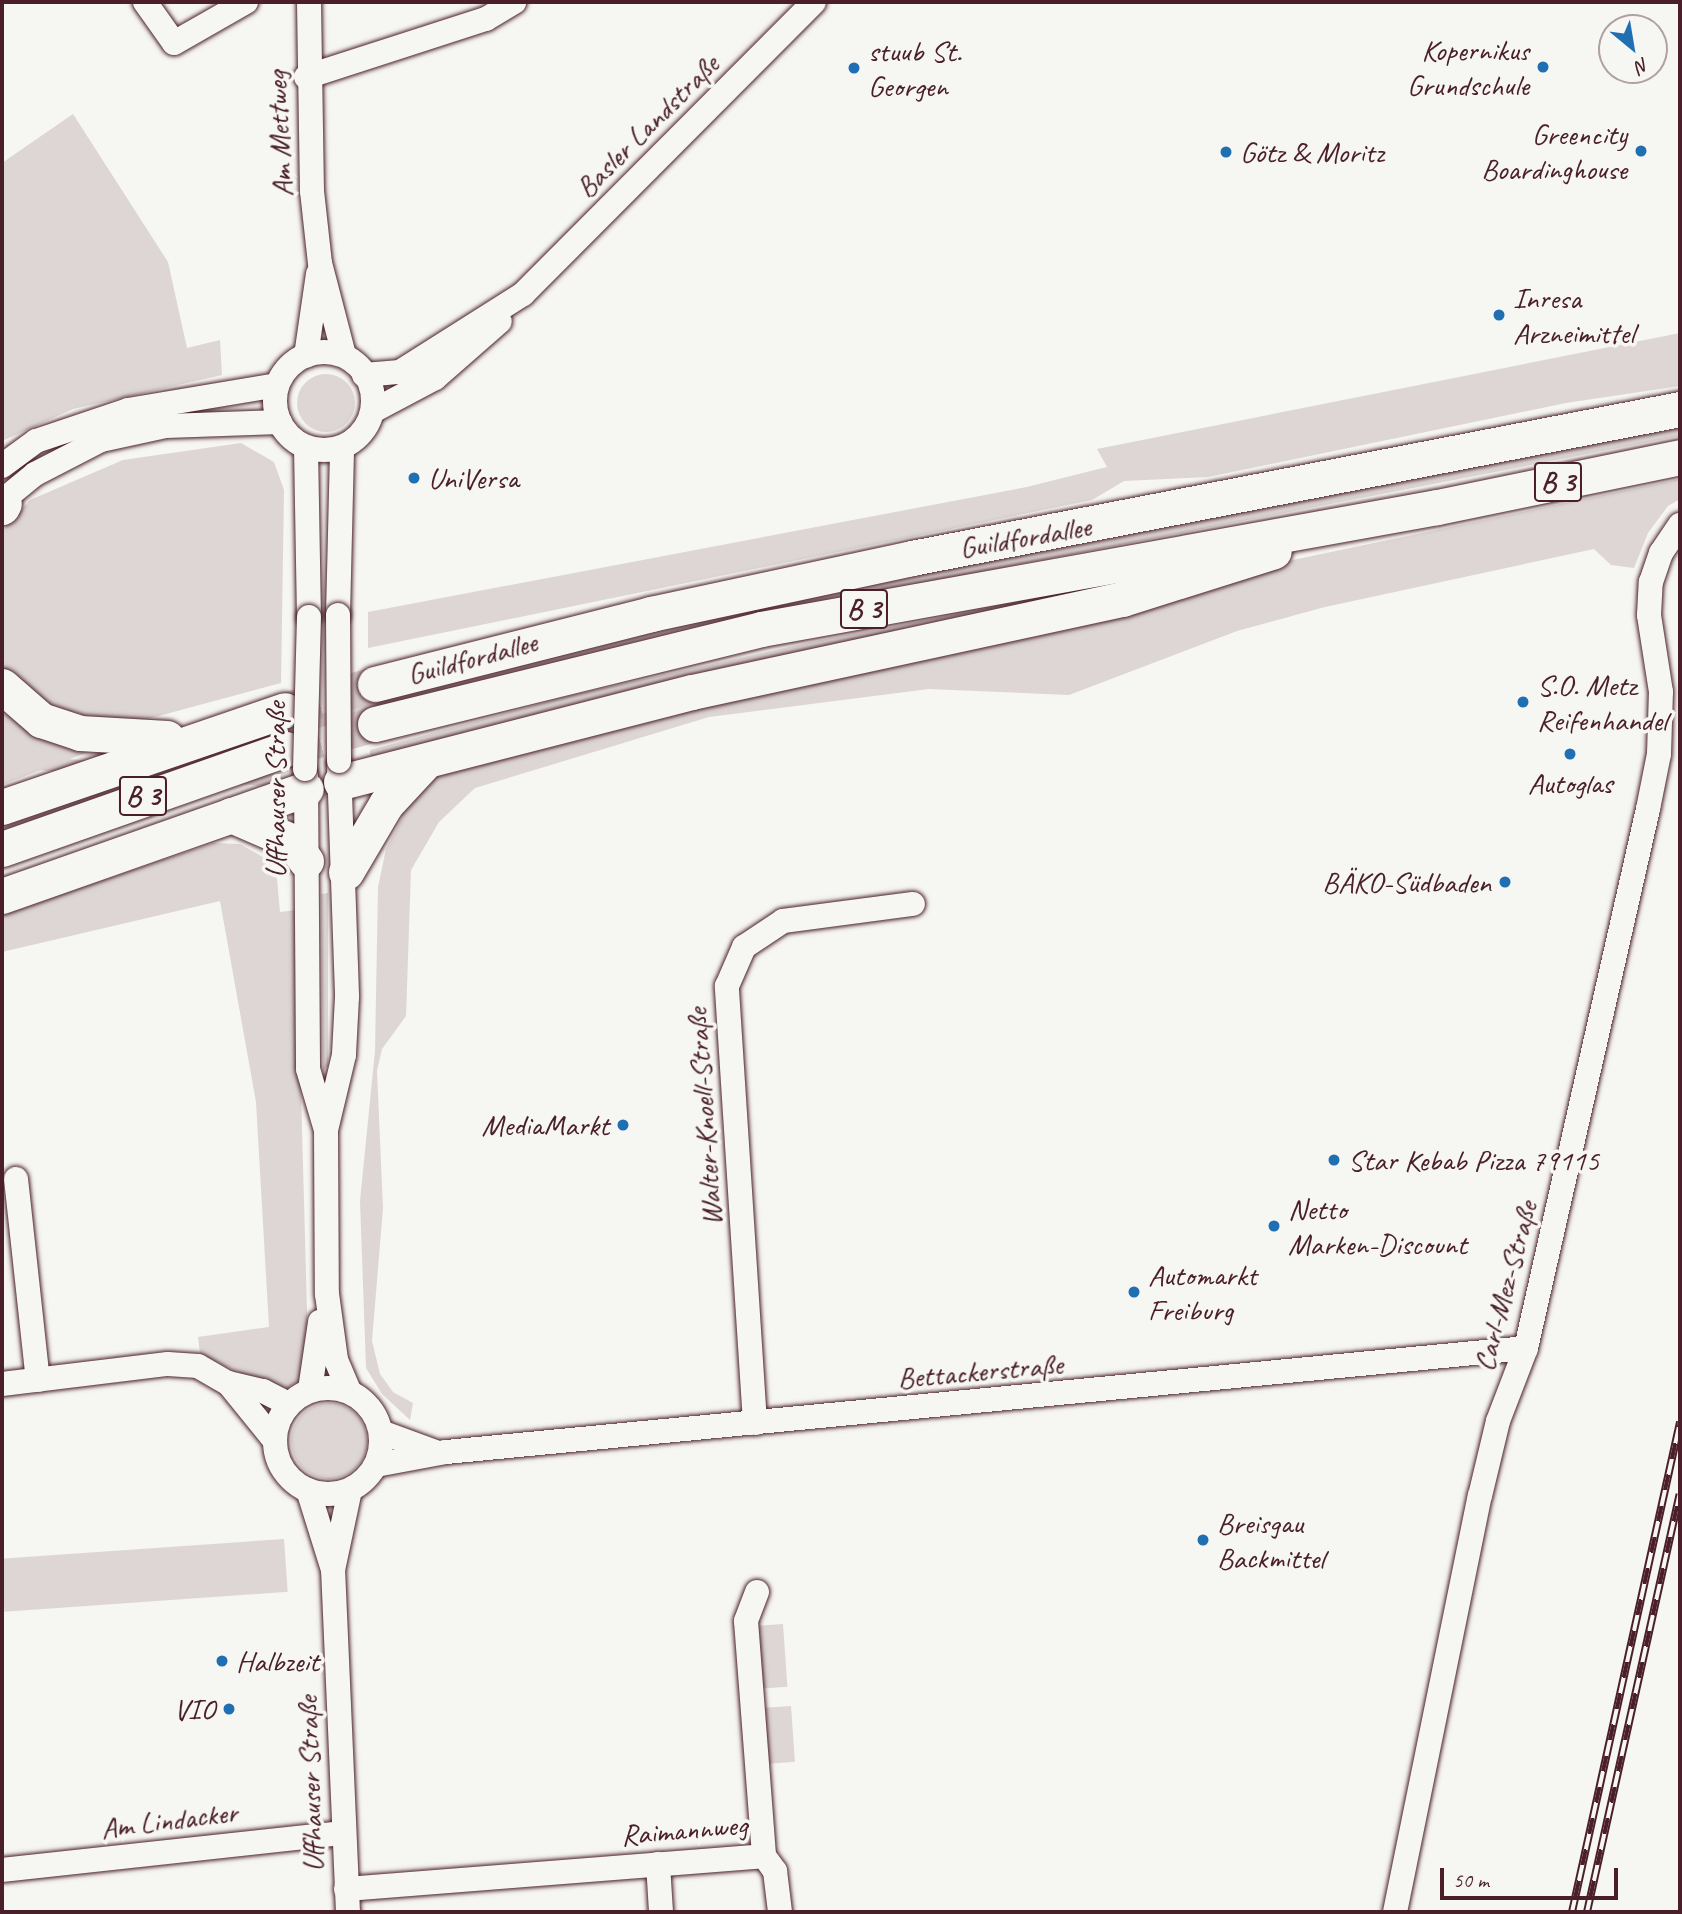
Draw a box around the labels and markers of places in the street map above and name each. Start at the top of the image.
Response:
place label: Kopernikus Grundschule [1407,32,1529,102]
place label: stuub St. Georgen [868,33,962,104]
marker: Kopernikus Grundschule [1535,59,1551,75]
marker: stuub St. Georgen [846,60,862,76]
place label: Greencity Boardinghouse [1481,116,1627,186]
place label: Götz & Moritz [1240,134,1384,170]
marker: Greencity Boardinghouse [1633,143,1649,159]
marker: Götz & Moritz [1218,144,1234,160]
place label: Inresa Arzneimittel [1513,280,1634,350]
marker: Inresa Arzneimittel [1491,307,1507,323]
place label: UniVersa [428,460,518,496]
marker: UniVersa [406,470,422,486]
place label: S.O. Metz Reifenhandel [1537,667,1667,738]
marker: S.O. Metz Reifenhandel [1515,694,1531,710]
marker: Autoglas [1562,746,1578,762]
place label: Autoglas [1528,765,1612,801]
place label: BÄKO-Südbaden [1322,864,1491,900]
marker: BÄKO-Südbaden [1497,874,1513,890]
place label: MediaMarkt [482,1107,609,1143]
marker: MediaMarkt [615,1117,631,1133]
place label: Star Kebab Pizza 79115 [1348,1142,1599,1178]
marker: Star Kebab Pizza 79115 [1326,1152,1342,1168]
place label: Netto Marken-Discount [1288,1191,1467,1262]
marker: Netto Marken-Discount [1266,1218,1282,1234]
place label: Automarkt Freiburg [1148,1257,1257,1328]
marker: Automarkt Freiburg [1126,1284,1142,1300]
place label: Breisgau Backmittel [1217,1505,1324,1576]
marker: Breisgau Backmittel [1195,1532,1211,1548]
place label: Halbzeit [236,1643,319,1679]
marker: Halbzeit [214,1653,230,1669]
place label: VIO [173,1691,215,1727]
marker: VIO [221,1701,237,1717]

